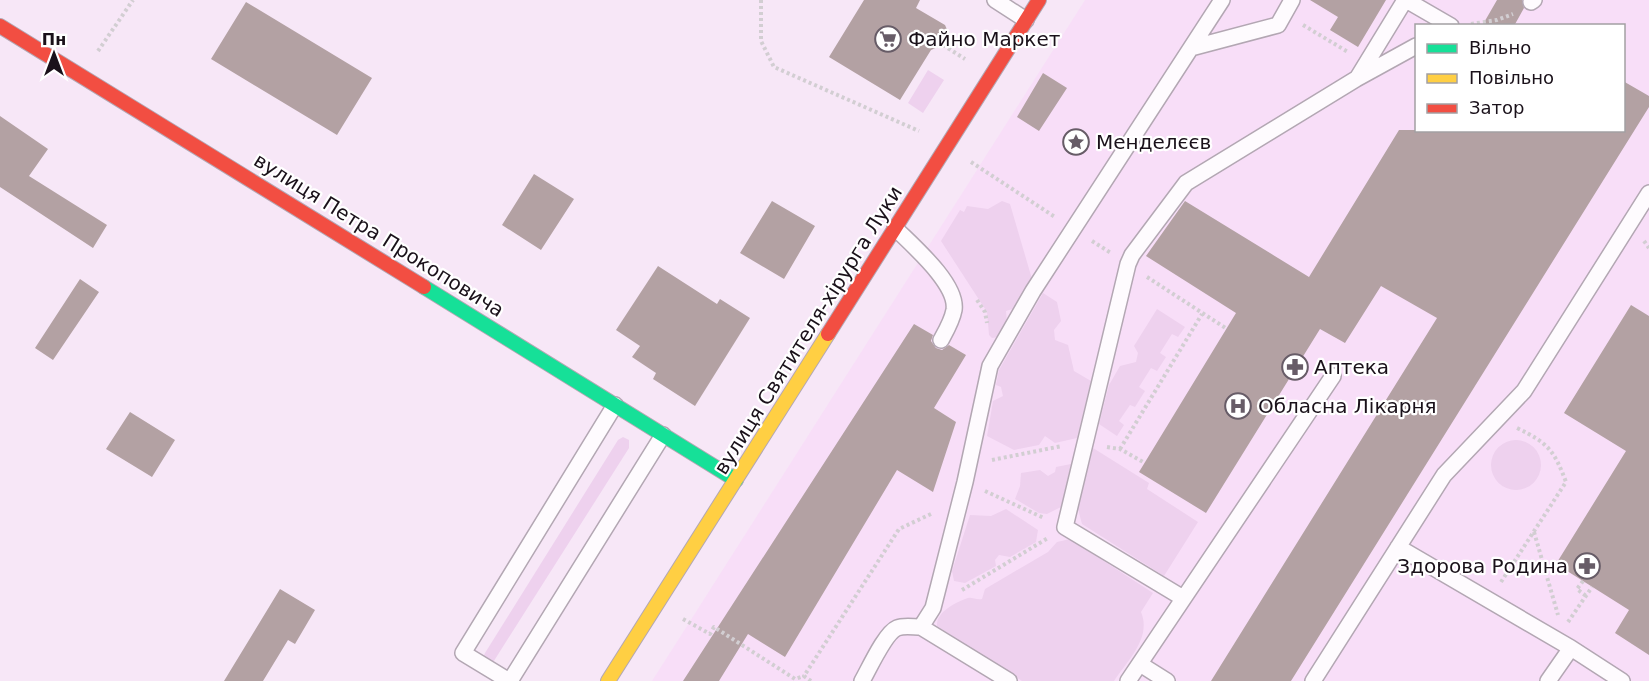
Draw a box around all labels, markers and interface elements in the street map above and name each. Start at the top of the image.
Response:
north arrow [24,24,84,84]
supermarket icon: Файно Маркет [873,24,903,54]
legend [1415,24,1625,132]
place label: Файно Маркет [908,27,1061,51]
text: Пн [42,30,66,49]
text: Вільно [1469,37,1531,58]
text: Повільно [1469,67,1554,88]
text: Затор [1469,97,1525,118]
place icon: Менделєєв [1061,127,1091,157]
place label: Менделєєв [1096,130,1211,154]
street label: вулиця Петра Прокоповича [250,148,508,322]
street label: вулиця Святителя-хірурга Луки [709,181,907,479]
pharmacy icon: Аптека [1280,352,1310,382]
place label: Аптека [1314,355,1389,379]
hospital icon: Обласна Лікарня [1223,391,1253,421]
place label: Обласна Лікарня [1258,394,1437,418]
pharmacy icon: Здорова Родина [1572,551,1602,581]
place label: Здорова Родина [1397,554,1568,578]

